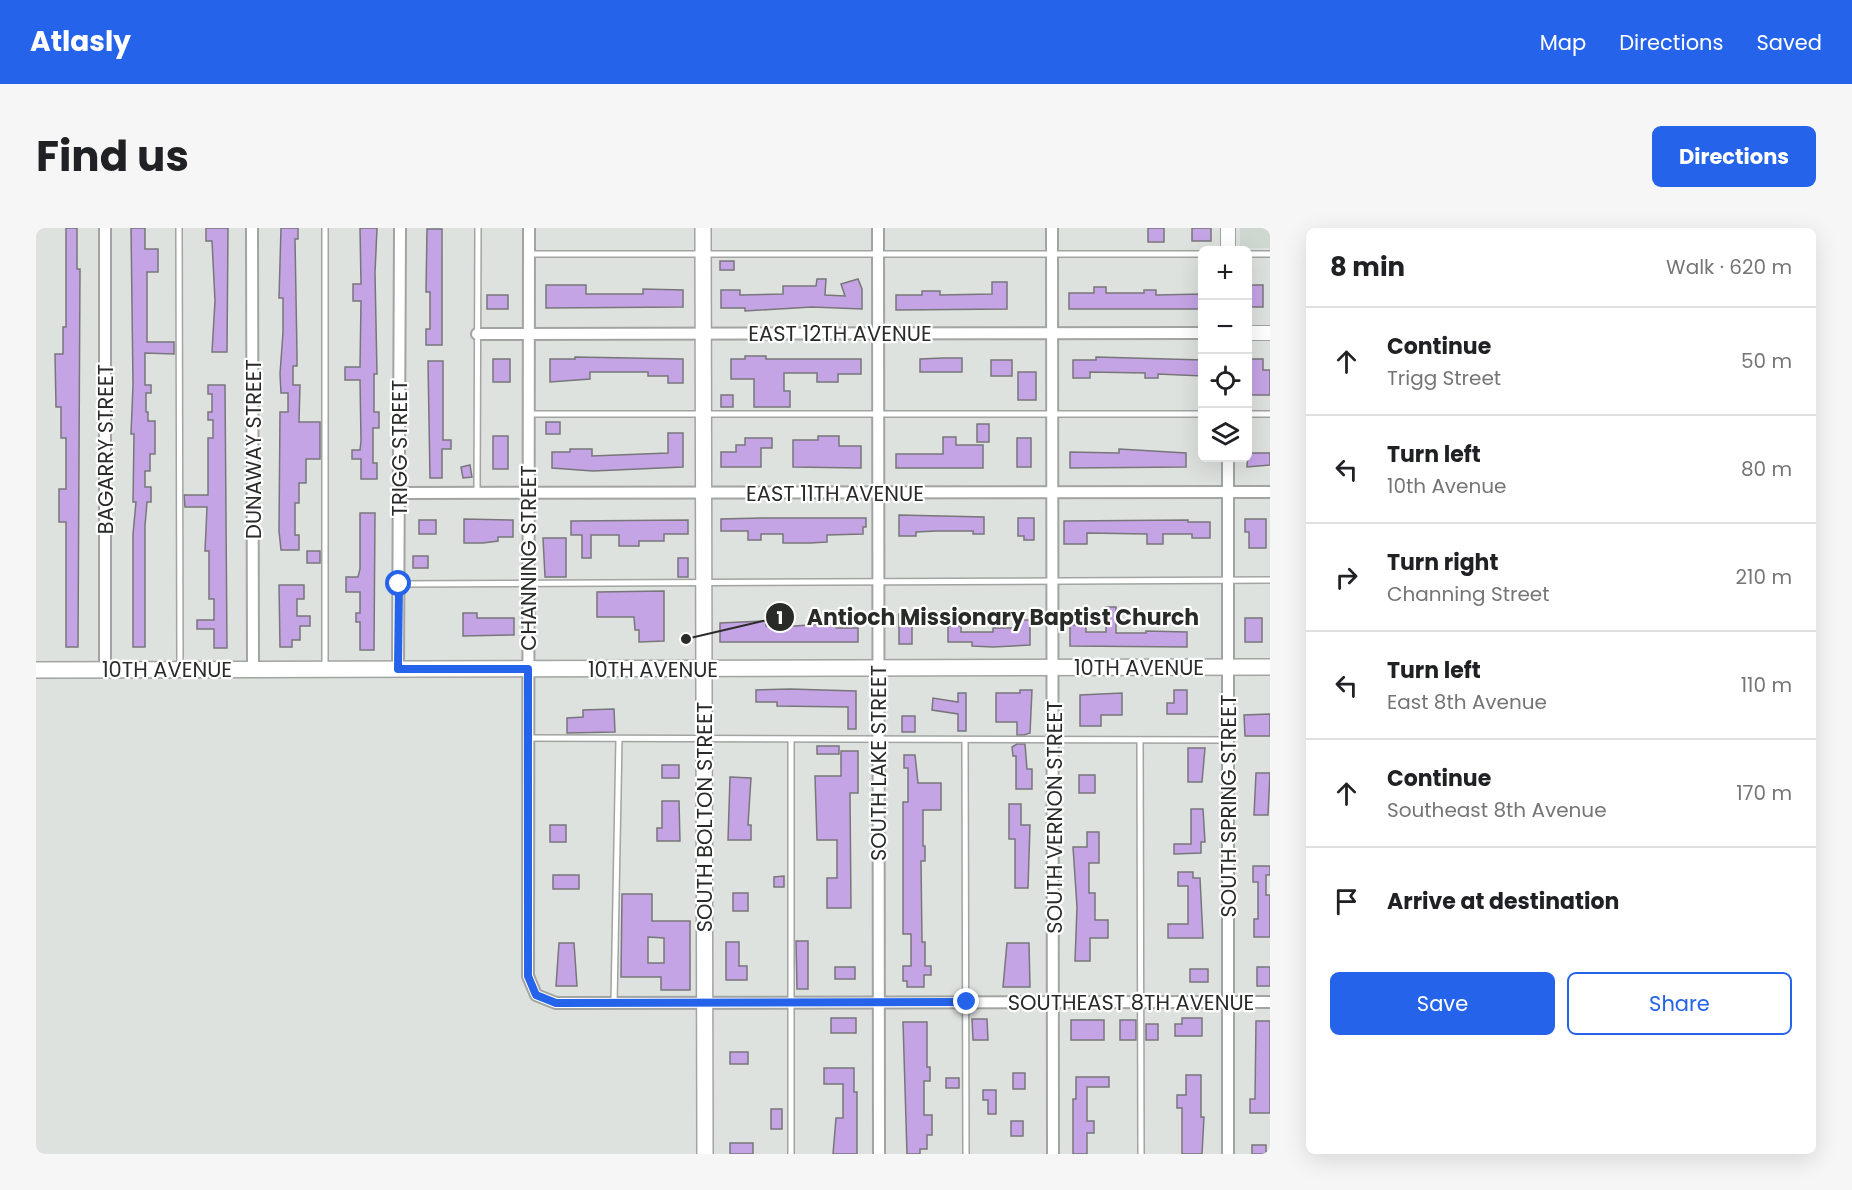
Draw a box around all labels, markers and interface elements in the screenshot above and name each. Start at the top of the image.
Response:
text: Atlasly [30,22,131,61]
text: Map [1540,28,1586,57]
text: Directions [1619,28,1723,57]
text: Saved [1756,28,1822,57]
button: Directions [1652,126,1816,187]
text: Find us [36,127,189,186]
map controls [1198,246,1252,462]
button: + [1198,246,1252,300]
text: 8 min [1330,249,1405,285]
text: Walk · 620 m [1666,253,1792,281]
button: − [1198,300,1252,354]
street label: EAST 12TH AVENUE [748,319,932,348]
text: Continue [1387,331,1491,362]
icon: ahead [1330,345,1363,378]
text: 50 m [1741,347,1792,375]
button: locate [1198,354,1252,408]
street label: DUNAWAY STREET [239,359,268,539]
street label: BAGARRY STREET [91,364,120,534]
text: Trigg Street [1387,364,1501,392]
street label: TRIGG STREET [385,380,414,516]
button: layers [1198,408,1252,462]
text: Turn left [1387,439,1481,470]
icon: left [1330,453,1363,486]
text: 80 m [1741,455,1792,483]
street label: CHANNING STREET [514,465,543,651]
text: 10th Avenue [1387,472,1506,500]
street label: EAST 11TH AVENUE [746,479,924,508]
text: Turn right [1387,547,1498,578]
icon: right [1330,561,1363,594]
text: 210 m [1736,563,1792,591]
route start [385,570,411,596]
text: Channing Street [1387,580,1550,608]
callout: Antioch Missionary Baptist Church [765,597,1211,637]
text: Antioch Missionary Baptist Church [807,602,1199,633]
text: 1 [777,605,783,630]
street label: 10TH AVENUE [1074,653,1204,682]
street label: 10TH AVENUE [102,655,232,684]
street label: 10TH AVENUE [588,655,718,684]
text: Turn left [1387,655,1481,686]
street label: SOUTH LAKE STREET [864,665,893,861]
icon: left [1330,669,1363,702]
text: 110 m [1741,671,1792,699]
text: East 8th Avenue [1387,688,1547,716]
street label: SOUTH SPRING STREET [1214,695,1243,918]
street label: SOUTH VERNON STREET [1040,700,1069,934]
street label: SOUTH BOLTON STREET [690,702,719,932]
text: Continue [1387,763,1491,794]
icon: ahead [1330,777,1363,810]
text: 170 m [1736,779,1792,807]
text: Southeast 8th Avenue [1387,796,1607,824]
icon: arrive [1330,885,1363,918]
text: Arrive at destination [1387,886,1619,917]
button: Save [1330,972,1555,1035]
button: Share [1567,972,1792,1035]
route end [953,988,979,1014]
street label: SOUTHEAST 8TH AVENUE [1008,988,1254,1017]

